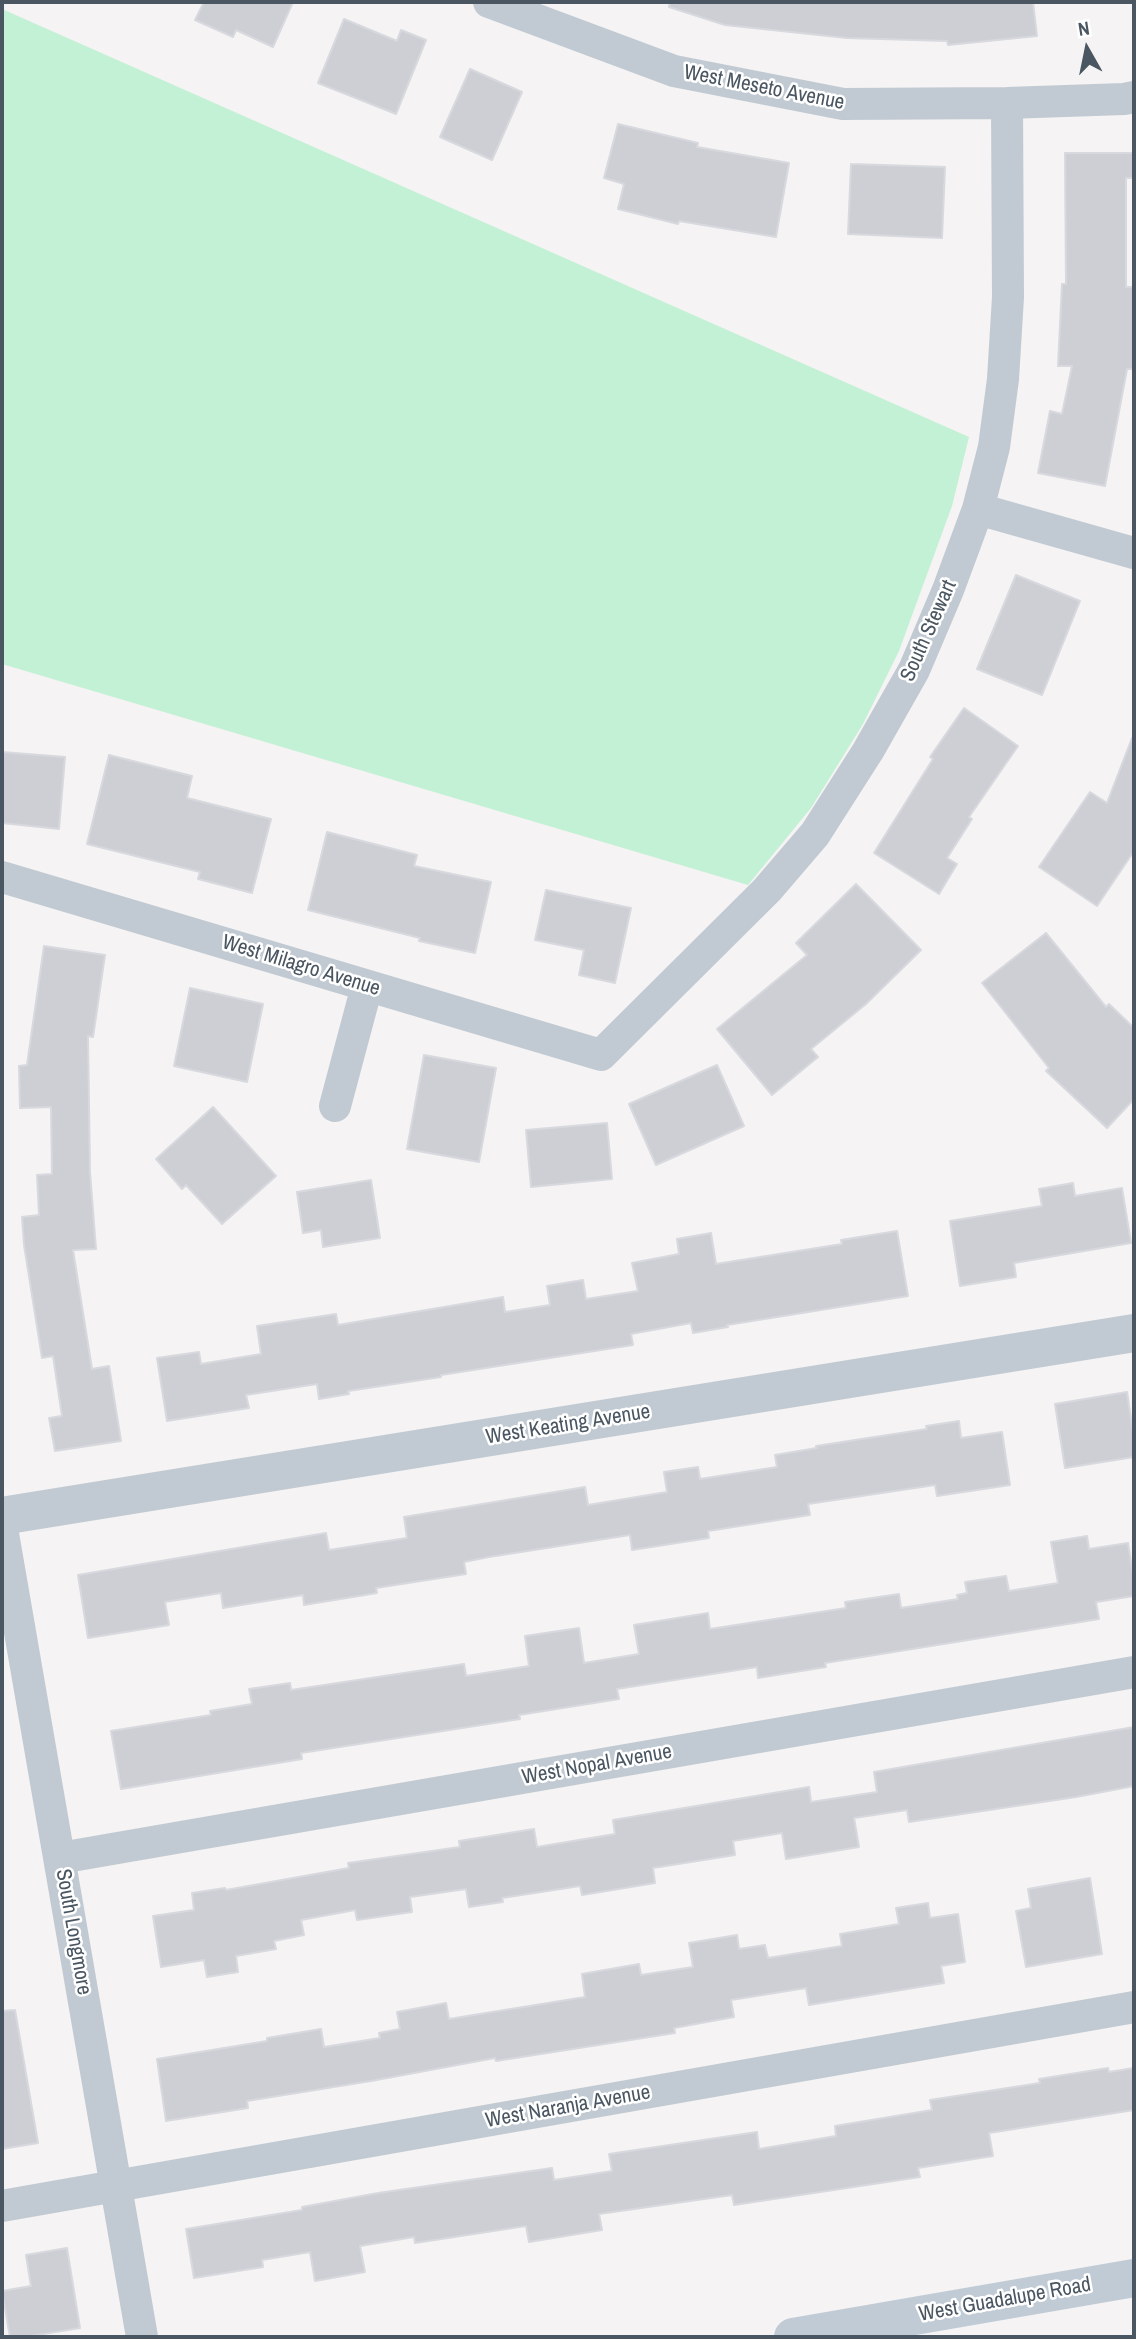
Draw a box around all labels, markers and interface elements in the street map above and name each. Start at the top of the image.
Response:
north arrow [1052,14,1122,84]
text: N [1076,15,1091,42]
street label: West Meseto Avenue [682,60,846,116]
street label: South Stewart [895,576,963,686]
street label: West Milagro Avenue [219,930,383,1002]
street label: West Keating Avenue [484,1400,652,1450]
street label: West Nopal Avenue [520,1739,674,1791]
street label: South Longmore [50,1867,96,1997]
street label: West Naranja Avenue [484,2080,652,2134]
street label: West Guadalupe Road [917,2272,1093,2328]

